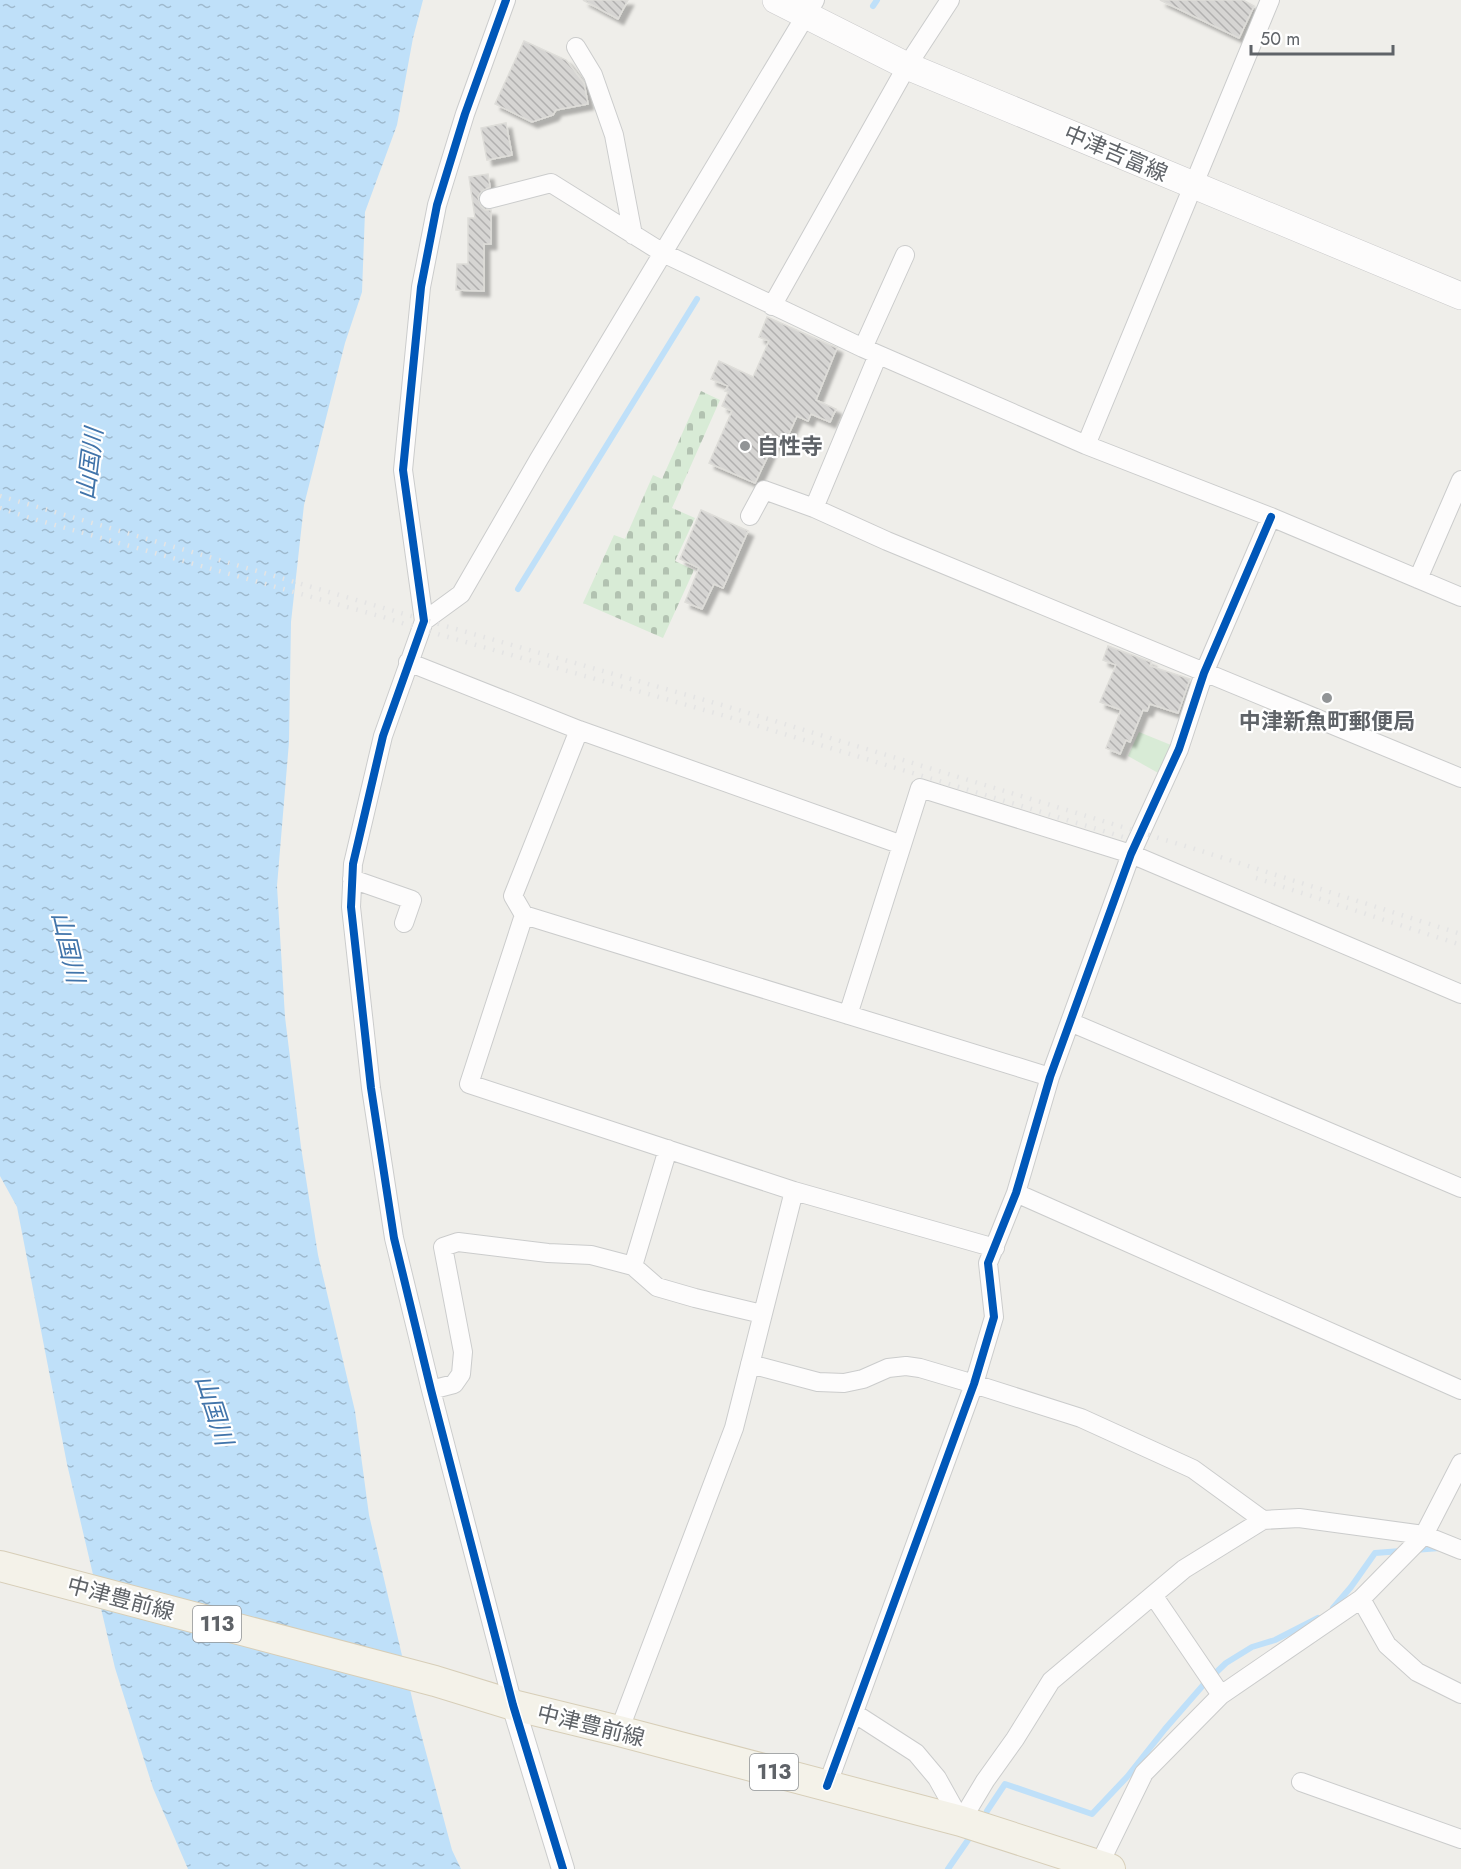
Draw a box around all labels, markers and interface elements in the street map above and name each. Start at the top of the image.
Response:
scale bar [1251,18,1394,56]
text: 50 m [1260,26,1300,52]
street label: 中津吉富線 [1059,117,1173,189]
water label: 山国川 [68,423,112,502]
place label: 自性寺 [757,430,823,462]
marker: 自性寺 [738,439,752,453]
marker: 中津新魚町郵便局 [1320,691,1334,705]
place label: 中津新魚町郵便局 [1239,705,1415,737]
water label: 山国川 [43,908,94,989]
water label: 山国川 [187,1370,243,1452]
street label: 中津豊前線 [64,1568,178,1628]
road number: 113 [193,1606,241,1642]
street label: 中津豊前線 [534,1696,648,1754]
road number: 113 [750,1754,798,1790]

